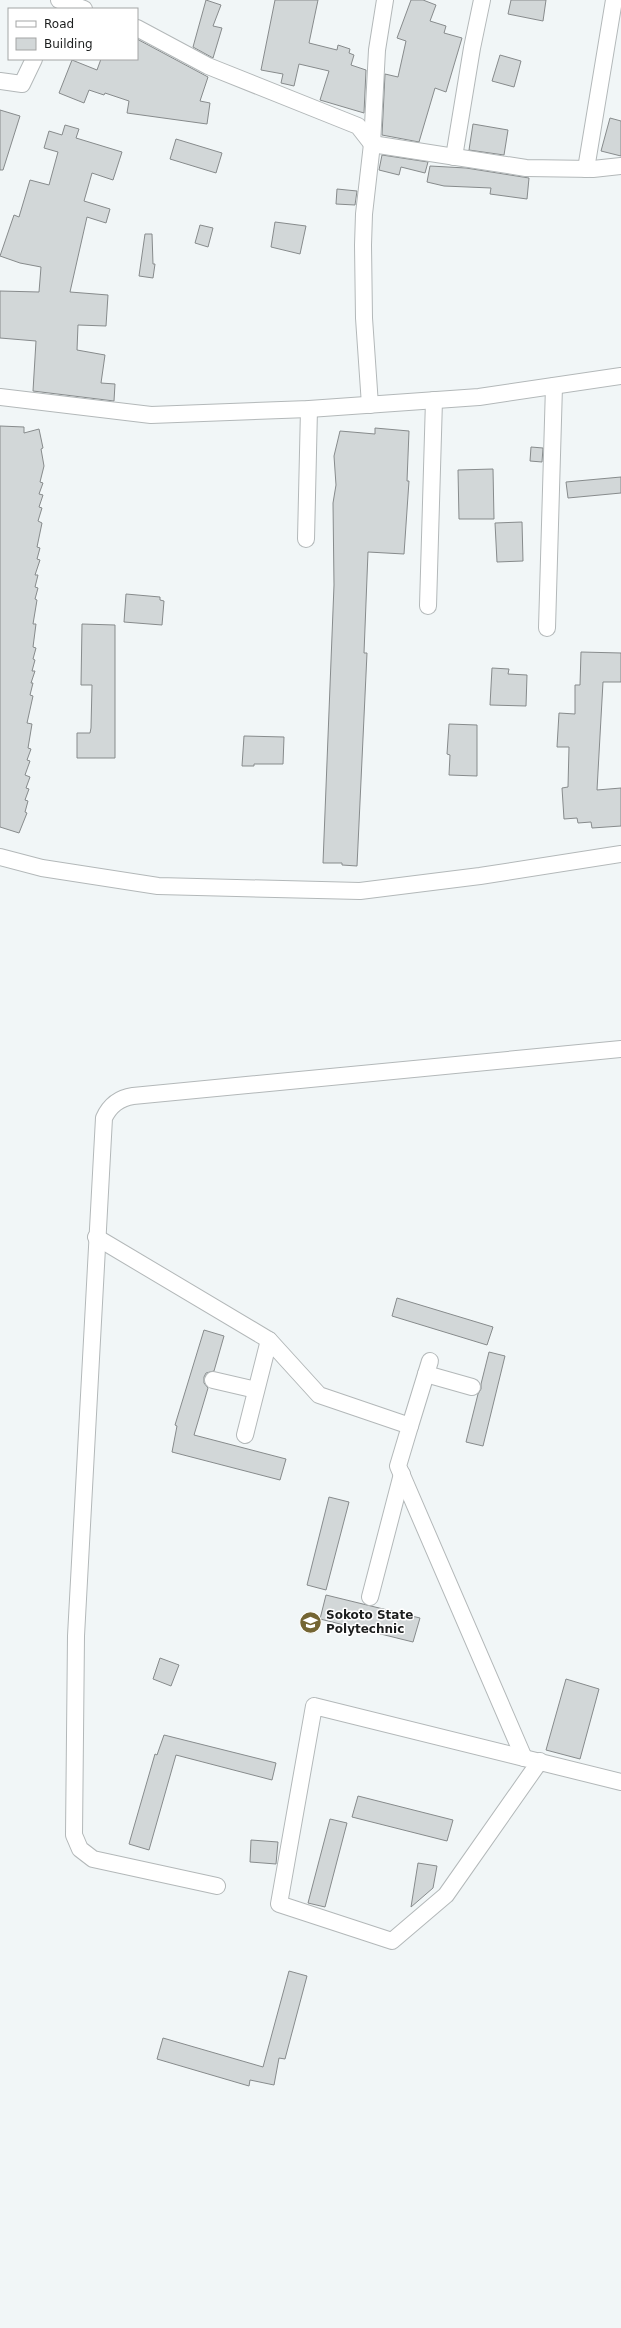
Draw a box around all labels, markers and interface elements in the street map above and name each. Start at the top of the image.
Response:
legend [8,8,138,60]
text: Road [44,17,74,31]
text: Building [44,37,93,51]
place label: Sokoto State Polytechnic [326,1608,413,1636]
school or university icon: Sokoto State Polytechnic [297,1609,323,1635]

